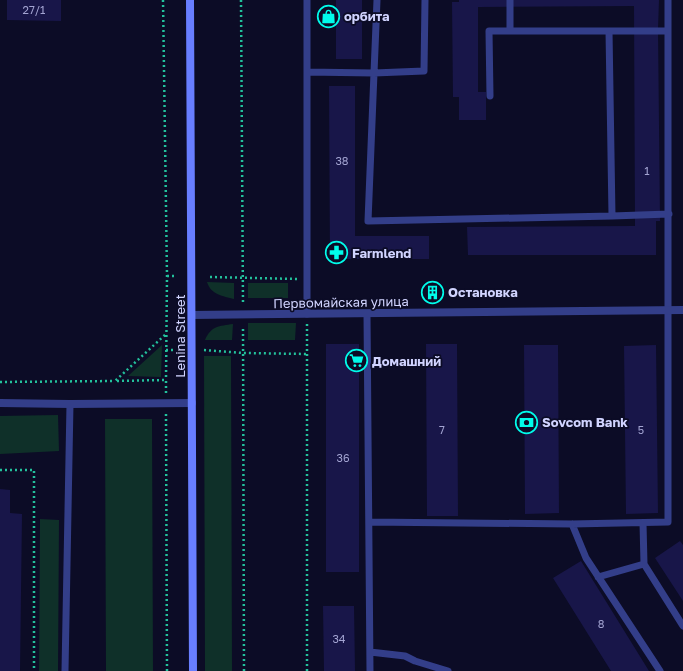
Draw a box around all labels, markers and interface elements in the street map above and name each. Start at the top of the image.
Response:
house number: 27/1 [23,3,45,16]
shop icon: орбита [315,3,341,29]
place label: орбита [344,8,390,24]
house number: 38 [335,154,349,167]
house number: 1 [644,164,650,177]
pharmacy icon: Farmlend [324,240,350,266]
place label: Farmlend [352,245,411,261]
building icon: Остановка [419,279,445,305]
place label: Остановка [448,284,518,300]
street label: Первомайская улица [273,293,409,311]
street label: Lenina Street [172,294,188,378]
supermarket icon: Домашний [344,348,370,374]
place label: Домашний [372,353,441,369]
bank icon: Sovcom Bank [514,409,540,435]
place label: Sovcom Bank [542,414,628,430]
house number: 7 [439,423,445,436]
house number: 5 [638,423,644,436]
house number: 36 [336,451,350,464]
house number: 8 [598,617,605,630]
house number: 34 [332,632,346,645]

